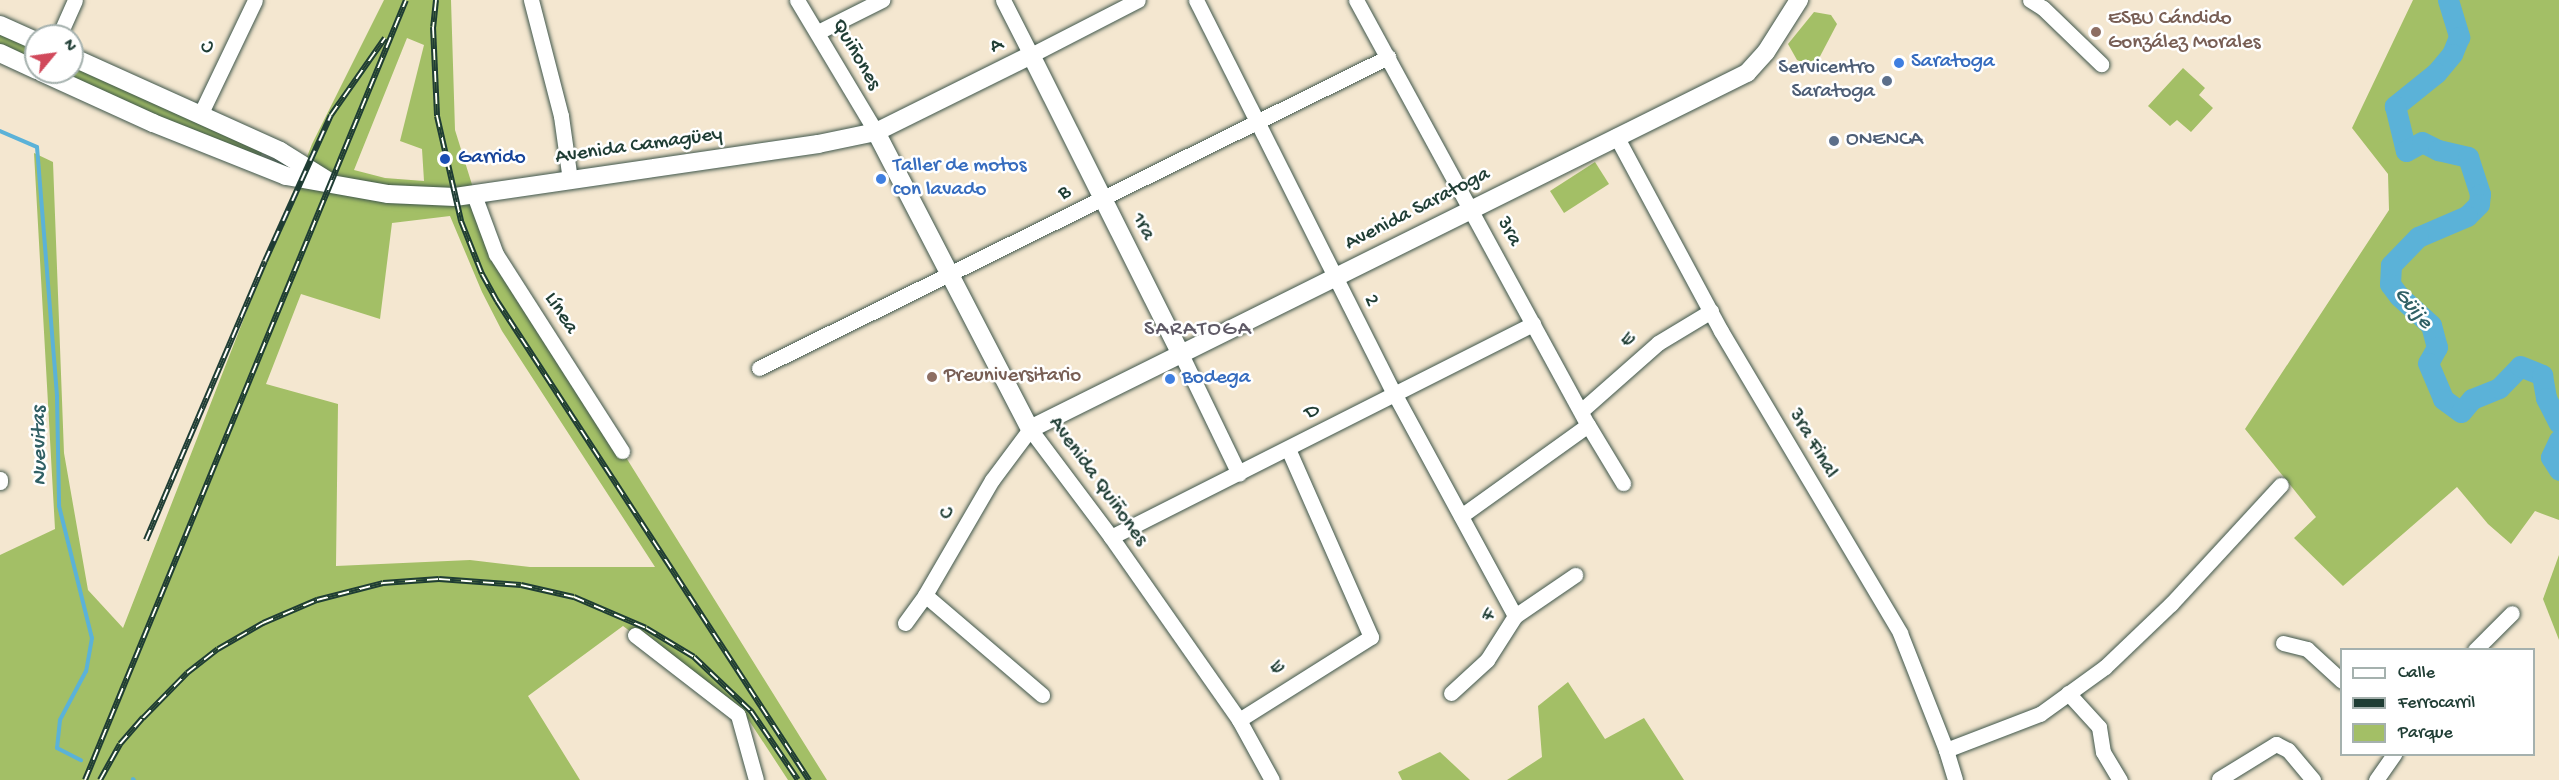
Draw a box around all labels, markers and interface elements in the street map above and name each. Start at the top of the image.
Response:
place label: ESBU Cándido González Morales [2108,7,2260,57]
street label: Quiñones [825,15,885,95]
north arrow [24,24,84,84]
marker: ESBU Cándido González Morales [2089,25,2103,39]
street label: A [986,33,1008,61]
text: N [58,37,79,55]
street label: C [195,38,223,58]
place label: Saratoga [1911,50,1995,76]
place label: Servicentro Saratoga [1778,56,1875,106]
marker: Saratoga [1892,56,1906,70]
marker: Servicentro Saratoga [1880,74,1894,88]
street label: Avenida Camagüey [554,123,724,171]
place label: ONENCA [1846,128,1923,154]
marker: ONENCA [1827,134,1841,148]
place label: Garrido [458,146,526,172]
marker: Garrido [436,150,454,168]
place label: Taller de motos con lavado [893,154,1026,204]
street label: Avenida Saratoga [1341,163,1495,257]
marker: Taller de motos con lavado [874,172,888,186]
street label: B [1055,180,1075,208]
street label: 1ra [1125,209,1159,245]
street label: 3ra [1490,213,1526,251]
water label: Güije [2387,283,2437,335]
street label: Línea [537,288,583,340]
street label: 2 [1356,291,1384,311]
district label: SARATOGA [1144,318,1252,344]
street label: E [1616,327,1642,355]
place label: Preuniversitario [944,364,1081,390]
place label: Bodega [1182,366,1250,392]
marker: Preuniversitario [925,370,939,384]
marker: Bodega [1163,372,1177,386]
street label: D [1301,399,1325,427]
street label: 3ra Final [1781,405,1843,483]
water label: Nuevitas [27,406,55,486]
street label: Avenida Quiñones [1042,412,1152,552]
street label: C [934,503,962,525]
street label: F [1477,604,1503,628]
legend [2340,648,2535,756]
street label: E [1266,655,1290,683]
text: Calle [2398,663,2435,684]
text: Ferrocarril [2398,693,2475,714]
text: Parque [2398,723,2453,744]

